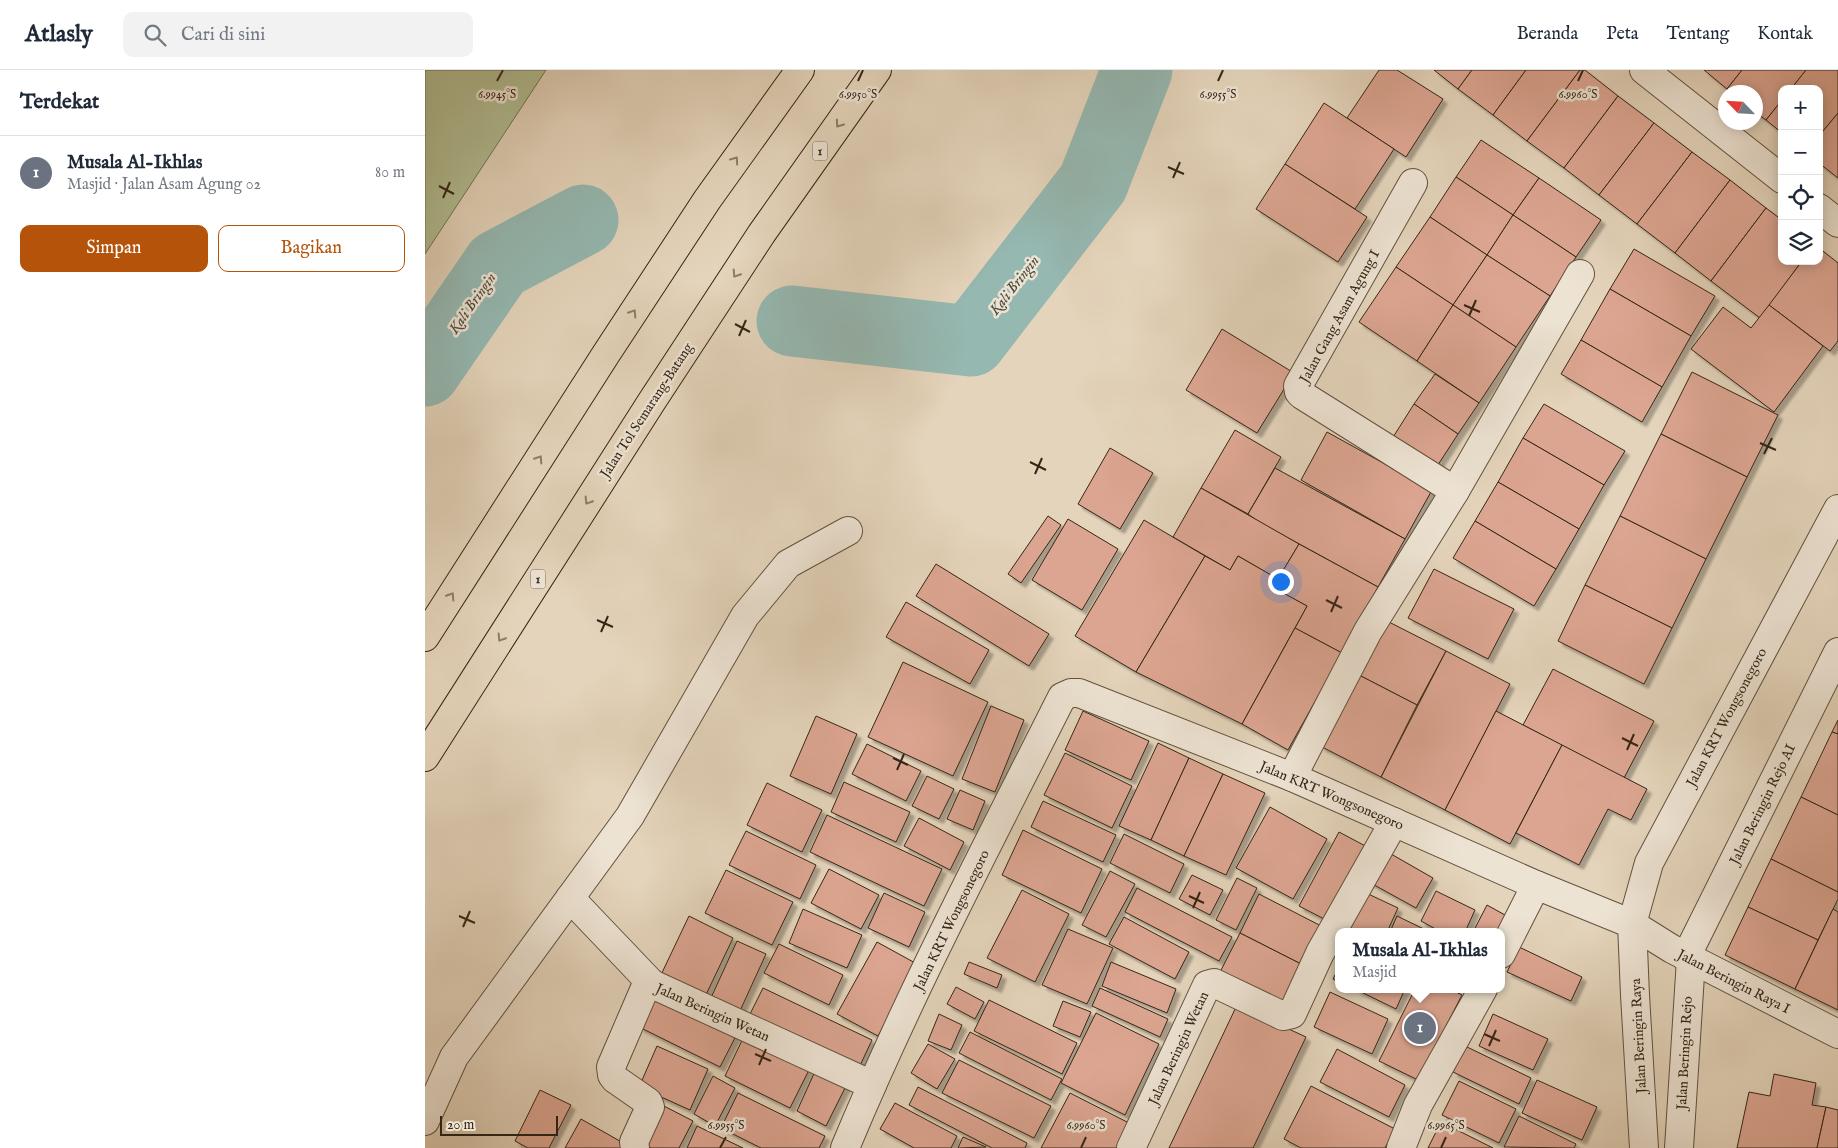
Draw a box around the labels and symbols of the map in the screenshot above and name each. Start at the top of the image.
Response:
north arrow [1718,85,1763,130]
text: 6.9945°S [478,87,516,102]
text: 6.9950°S [839,87,877,102]
text: 6.9955°S [1200,87,1236,102]
text: 6.9960°S [1558,87,1598,102]
one-way arrow [836,118,845,128]
road number: 1 [813,142,827,160]
one-way arrow [729,156,738,166]
street label: Jalan Gang Asam Agung I [1295,247,1384,388]
water label: Kali Bringin [985,252,1044,320]
one-way arrow [732,268,742,277]
water label: Kali Bringin [444,269,501,339]
one-way arrow [627,309,636,319]
street label: Jalan Tol Semarang–Batang [595,339,698,483]
one-way arrow [532,455,542,464]
one-way arrow [585,495,594,505]
road number: 1 [531,569,545,588]
your location [1268,569,1294,595]
one-way arrow [445,592,455,601]
one-way arrow [497,633,507,642]
street label: Jalan KRT Wongsonegoro [1682,645,1771,792]
street label: Jalan Beringin Rejo AI [1725,741,1800,870]
street label: Jalan KRT Wongsonegoro [1255,757,1407,835]
street label: Jalan KRT Wongsonegoro [909,847,994,996]
street label: Jalan Beringin Raya I [1672,945,1793,1018]
street label: Jalan Beringin Raya [1627,977,1651,1096]
street label: Jalan Beringin Wetan [651,979,773,1046]
street label: Jalan Beringin Wetan [1144,988,1213,1110]
street label: Jalan Beringin Rejo [1673,995,1697,1112]
pin: 1 [1404,1009,1436,1047]
scale bar [440,1113,557,1136]
text: 6.9955°S [708,1118,744,1133]
text: 6.9960°S [1066,1118,1106,1133]
text: 6.9965°S [1427,1118,1465,1133]

